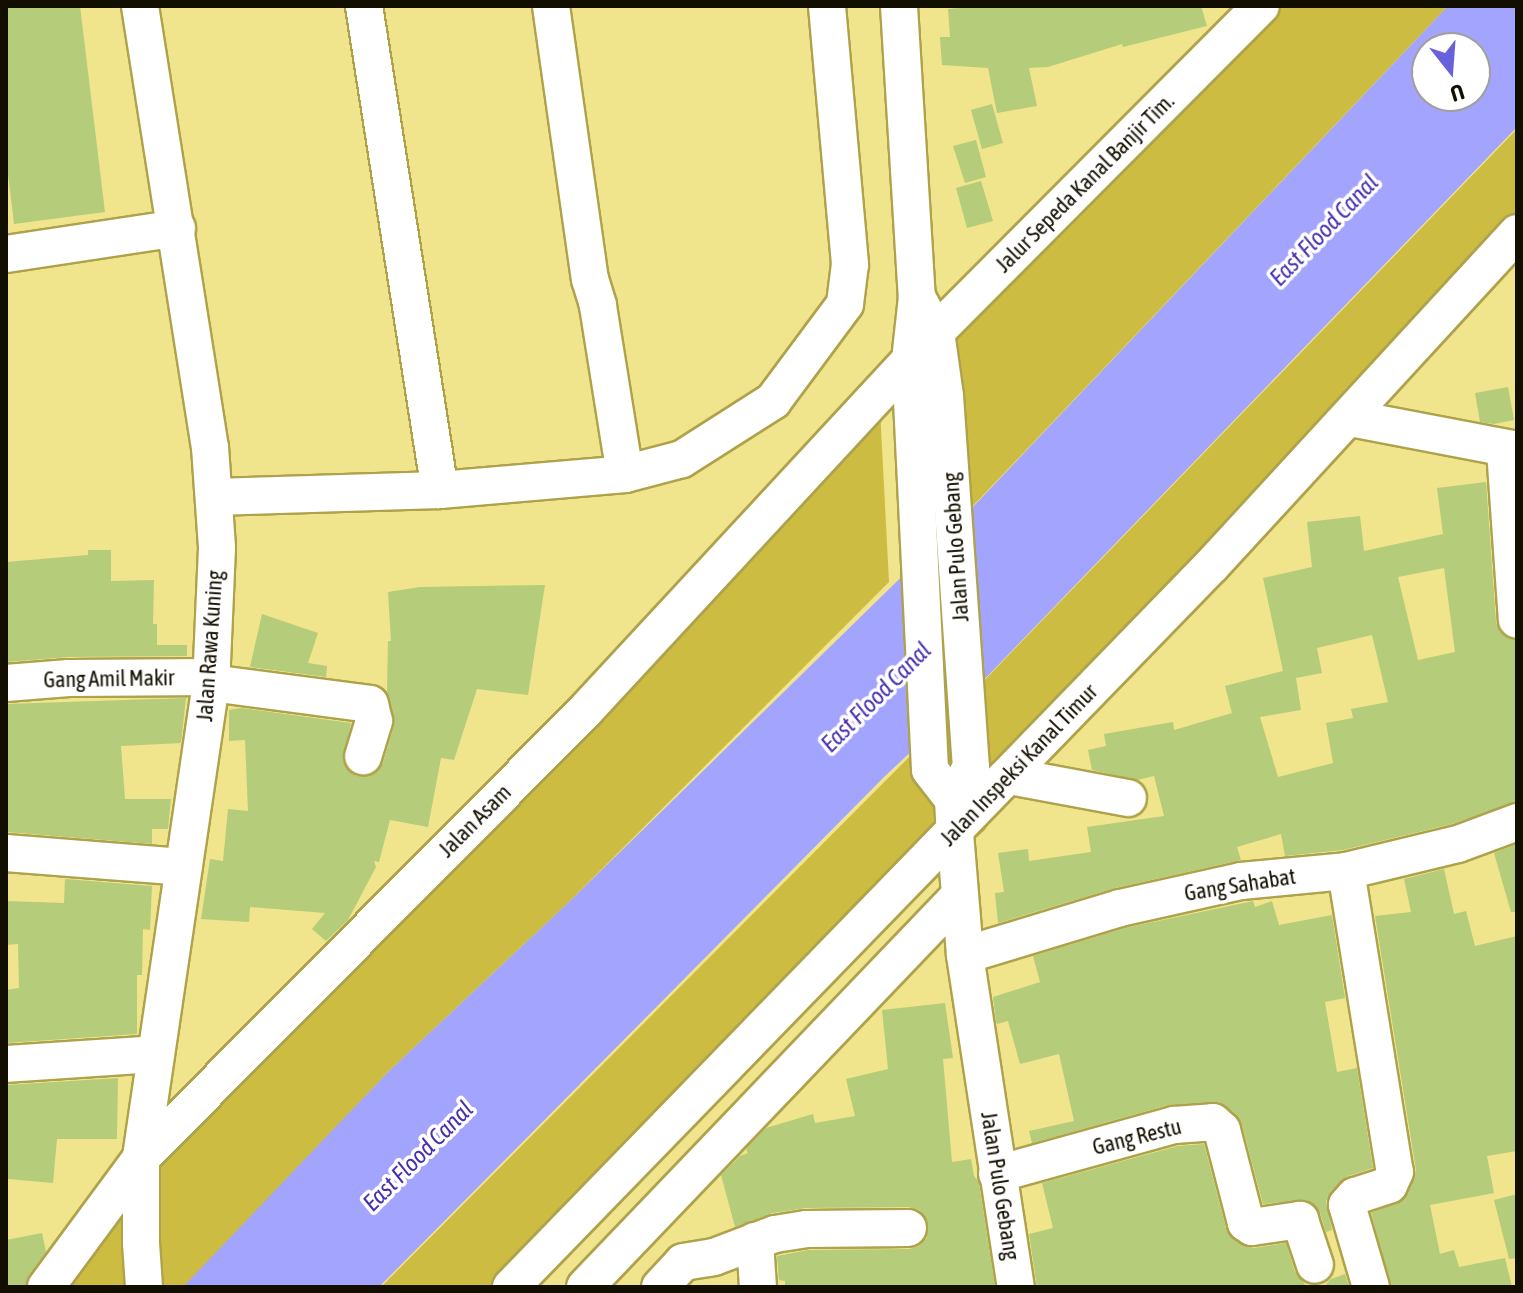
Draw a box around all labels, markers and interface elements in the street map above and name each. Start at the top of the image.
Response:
north arrow [1411,32,1491,112]
text: U [1447,79,1467,107]
street label: Jalur Sepeda Kanal Banjir Tim. [990,88,1180,278]
water label: East Flood Canal [1264,168,1384,292]
street label: Jalan Pulo Gebang [938,471,974,623]
street label: Jalan Rawa Kuning [192,570,228,722]
water label: East Flood Canal [815,636,937,758]
street label: Gang Amil Makir [43,665,175,693]
street label: Jalan Inspeksi Kanal Timur [935,679,1103,851]
street label: Jalan Asam [433,779,517,863]
street label: Gang Sahabat [1182,863,1298,907]
water label: East Flood Canal [357,1095,479,1217]
street label: Jalan Pulo Gebang [975,1110,1025,1262]
street label: Gang Restu [1090,1113,1184,1161]

